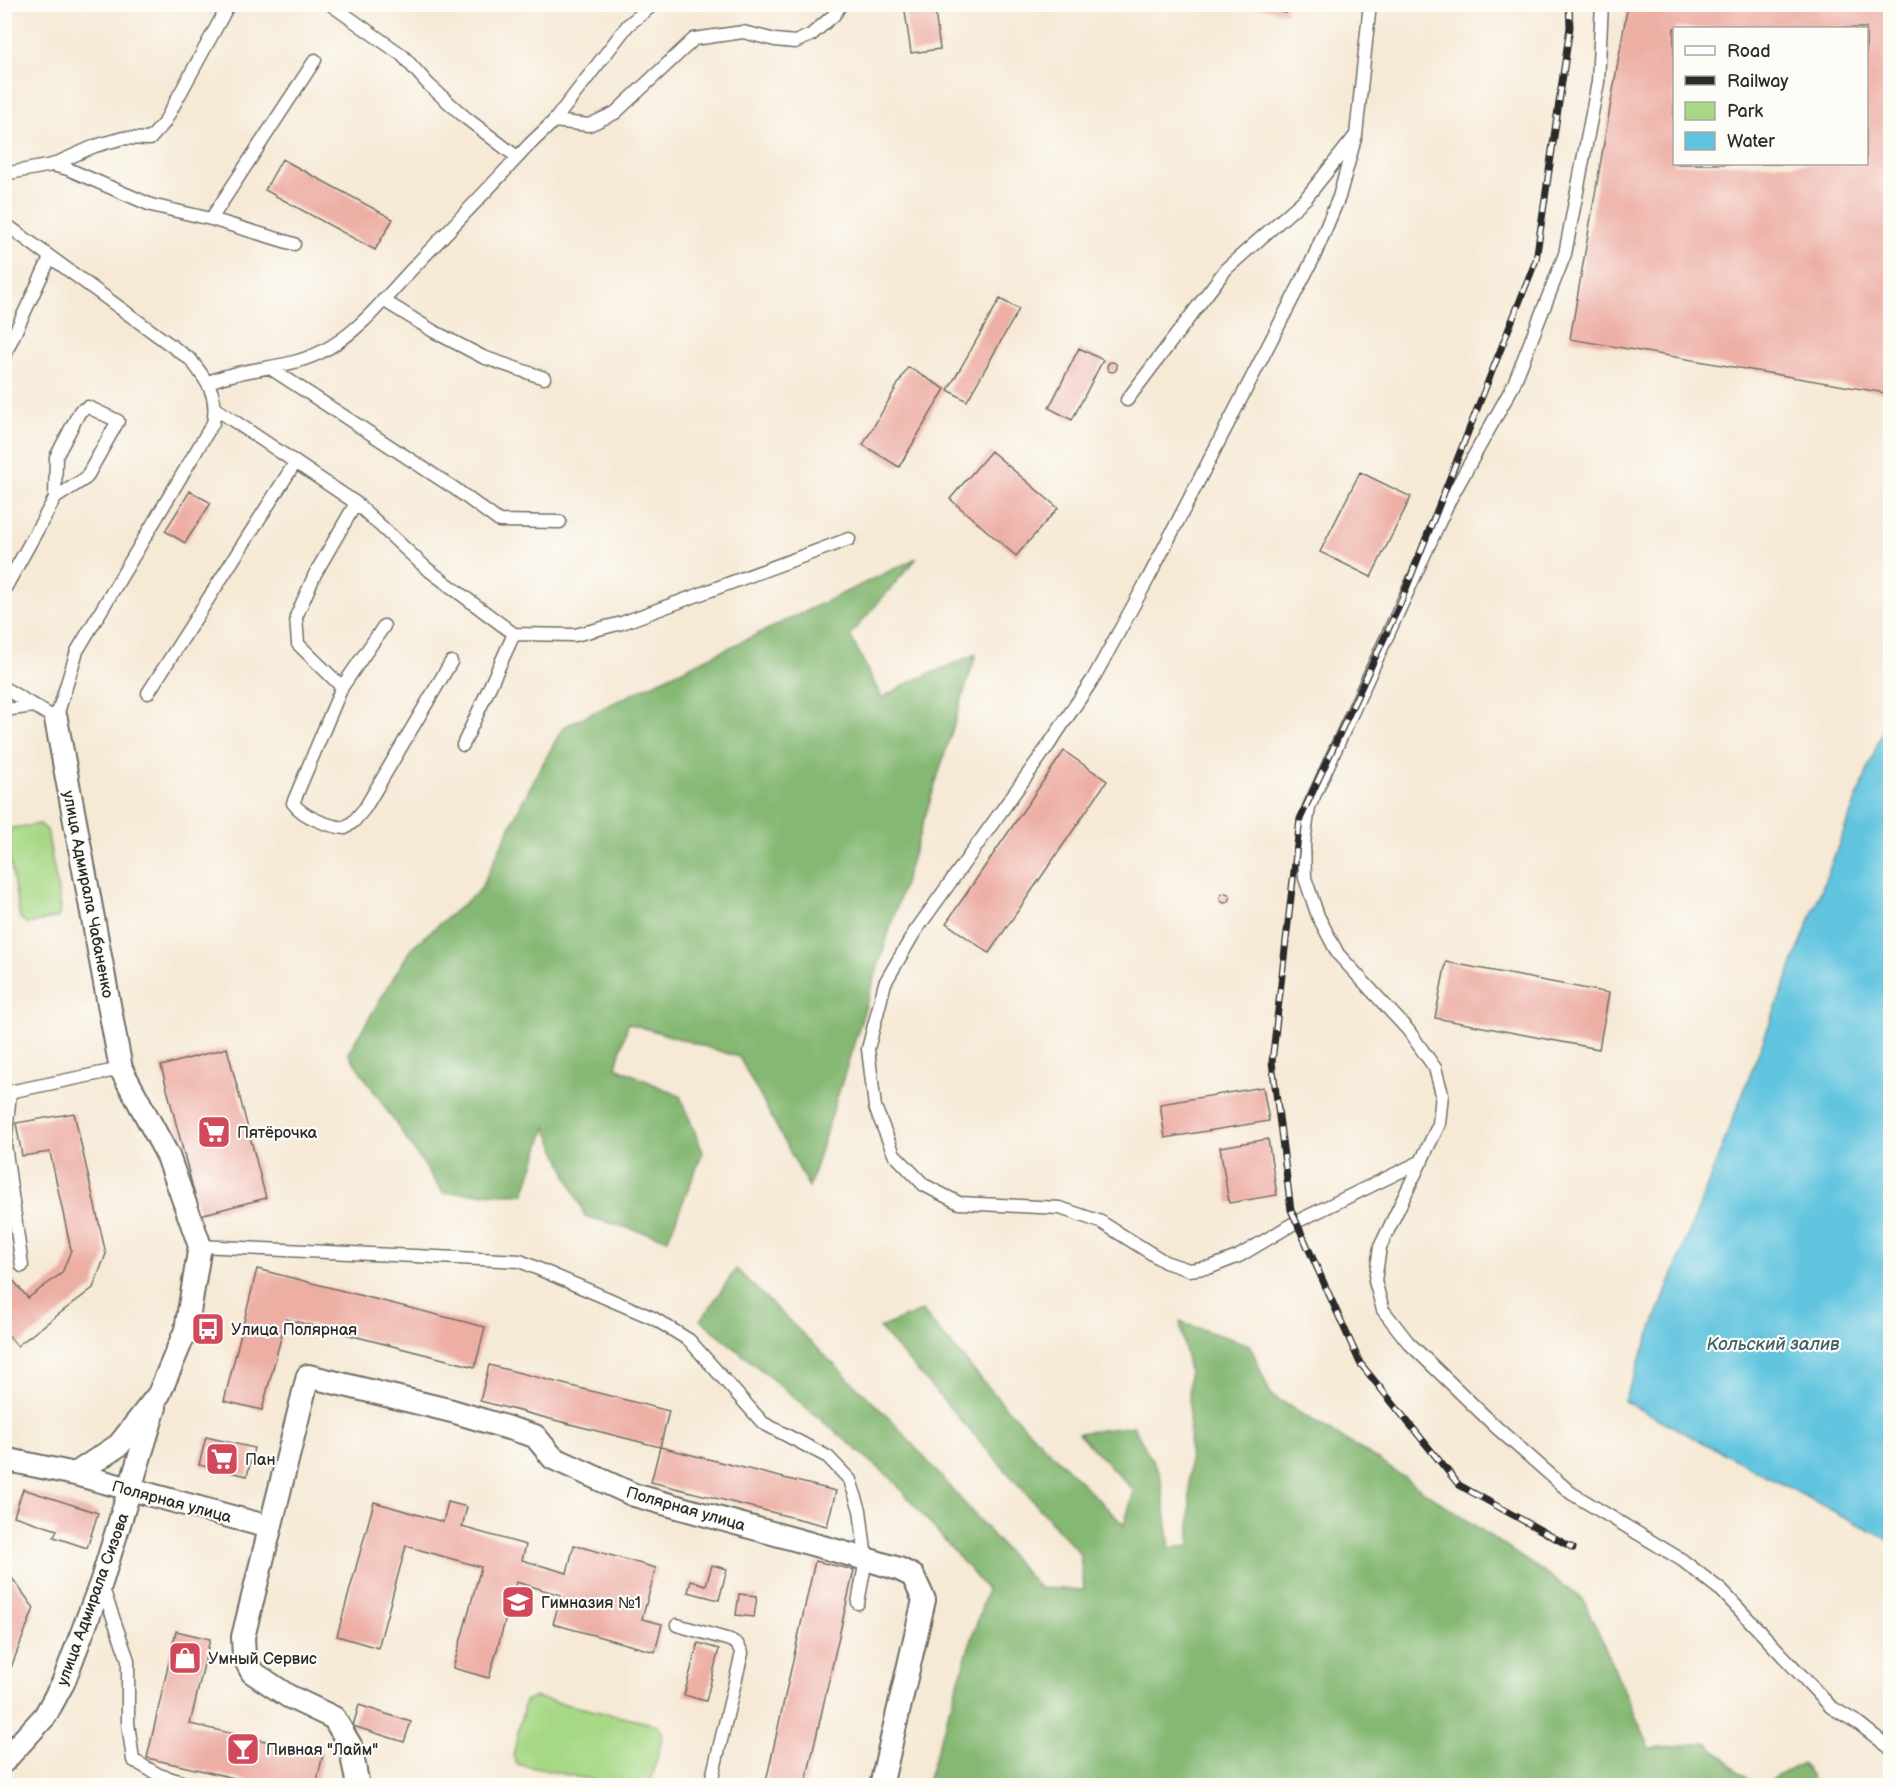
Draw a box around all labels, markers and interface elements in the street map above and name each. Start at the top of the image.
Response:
legend [1673,27,1868,165]
text: Road [1727,41,1771,62]
text: Railway [1727,71,1789,92]
text: Park [1727,101,1763,122]
text: Water [1727,131,1775,152]
street label: улица Адмирала Чабаненко [58,789,117,1000]
supermarket icon: Пятёрочка [196,1114,232,1150]
place label: Пятёрочка [237,1124,318,1143]
bus stop icon: Улица Полярная [190,1311,226,1347]
place label: Улица Полярная [231,1321,357,1340]
water label: Кольский залив [1707,1334,1840,1355]
supermarket icon: Пан [204,1441,240,1477]
place label: Пан [245,1451,276,1470]
street label: Полярная улица [110,1477,234,1528]
street label: Полярная улица [624,1483,748,1536]
street label: улица Адмирала Сизова [53,1510,134,1688]
school or university icon: Гимназия №1 [500,1584,536,1620]
place label: Гимназия №1 [541,1594,641,1613]
shop icon: Умный Сервис [167,1640,203,1676]
place label: Умный Сервис [208,1650,317,1669]
bar icon: Пивная "Лайм" [225,1731,261,1767]
place label: Пивная "Лайм" [266,1741,378,1760]

